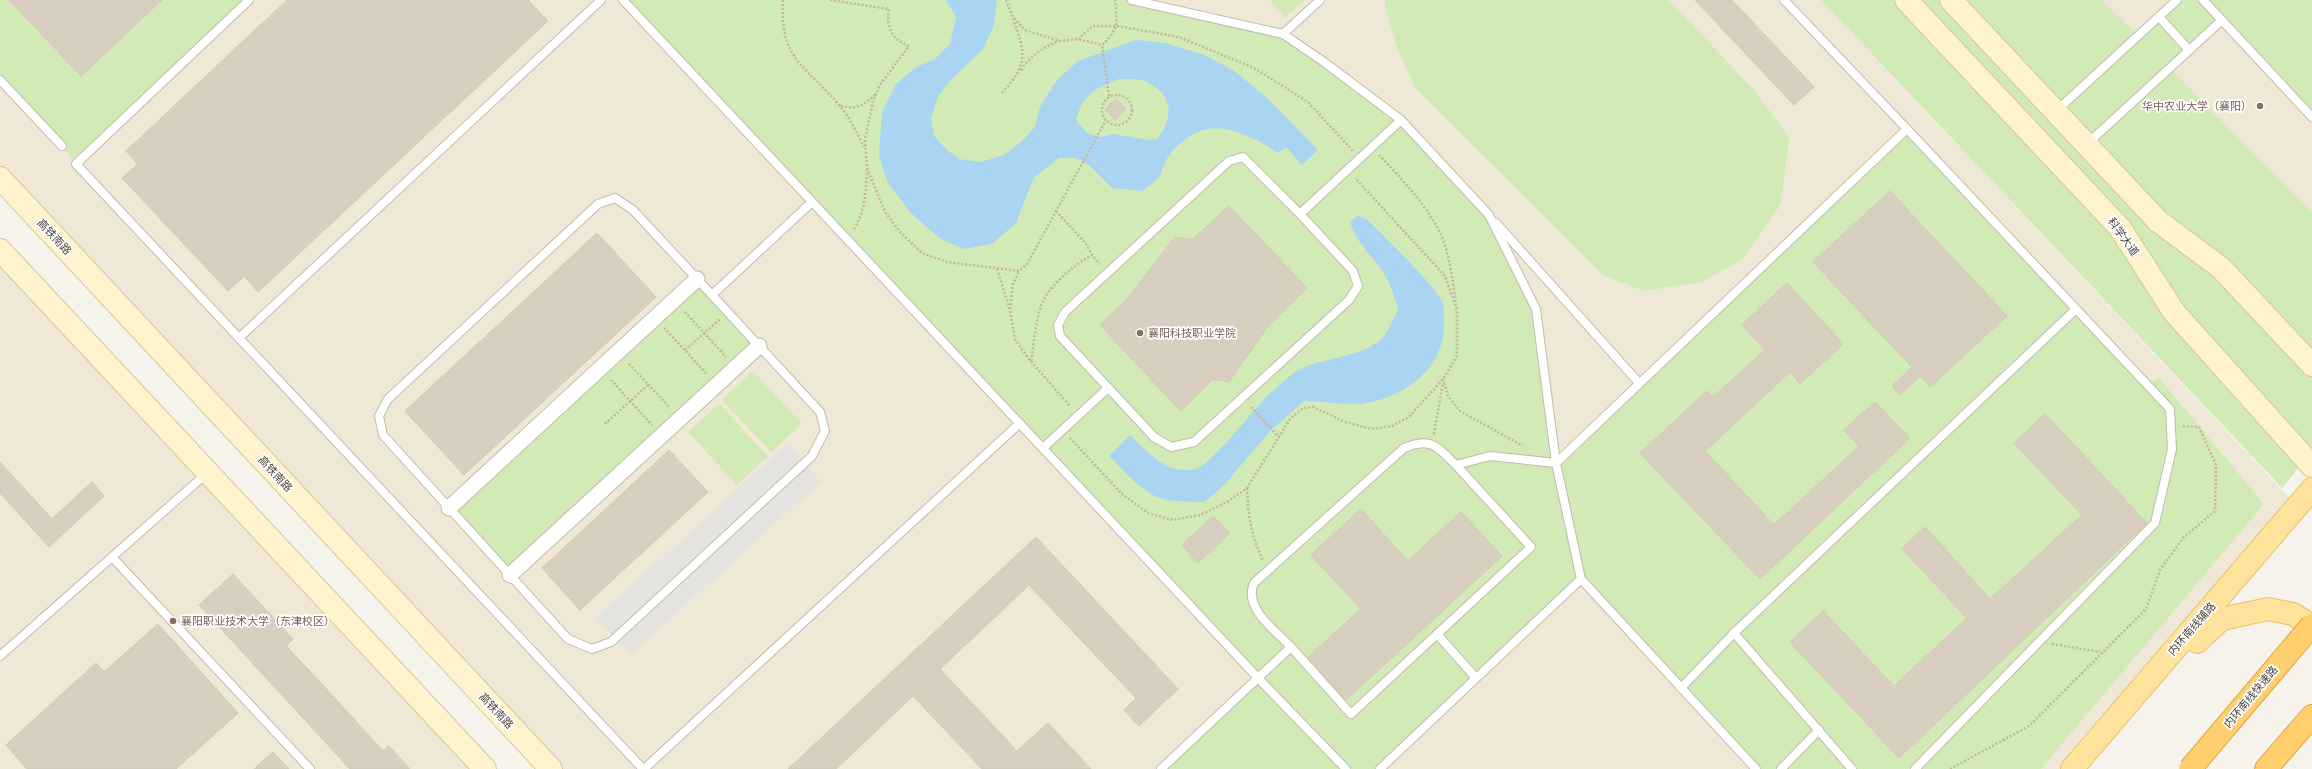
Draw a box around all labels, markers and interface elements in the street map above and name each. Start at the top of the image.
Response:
place label: 华中农业大学（襄阳） [2142,100,2252,113]
marker: 华中农业大学（襄阳） [2255,101,2265,111]
street label: 科学大道 [2105,215,2141,259]
street label: 高铁南路 [34,216,74,258]
place label: 襄阳科技职业学院 [1148,327,1236,340]
marker: 襄阳科技职业学院 [1135,328,1145,338]
street label: 高铁南路 [255,453,295,495]
street label: 内环南线辅路 [2165,600,2219,658]
place label: 襄阳职业技术大学（东津校区） [181,615,335,628]
marker: 襄阳职业技术大学（东津校区） [168,616,178,626]
street label: 内环南线快速路 [2221,663,2281,731]
street label: 高铁南路 [476,690,516,732]

